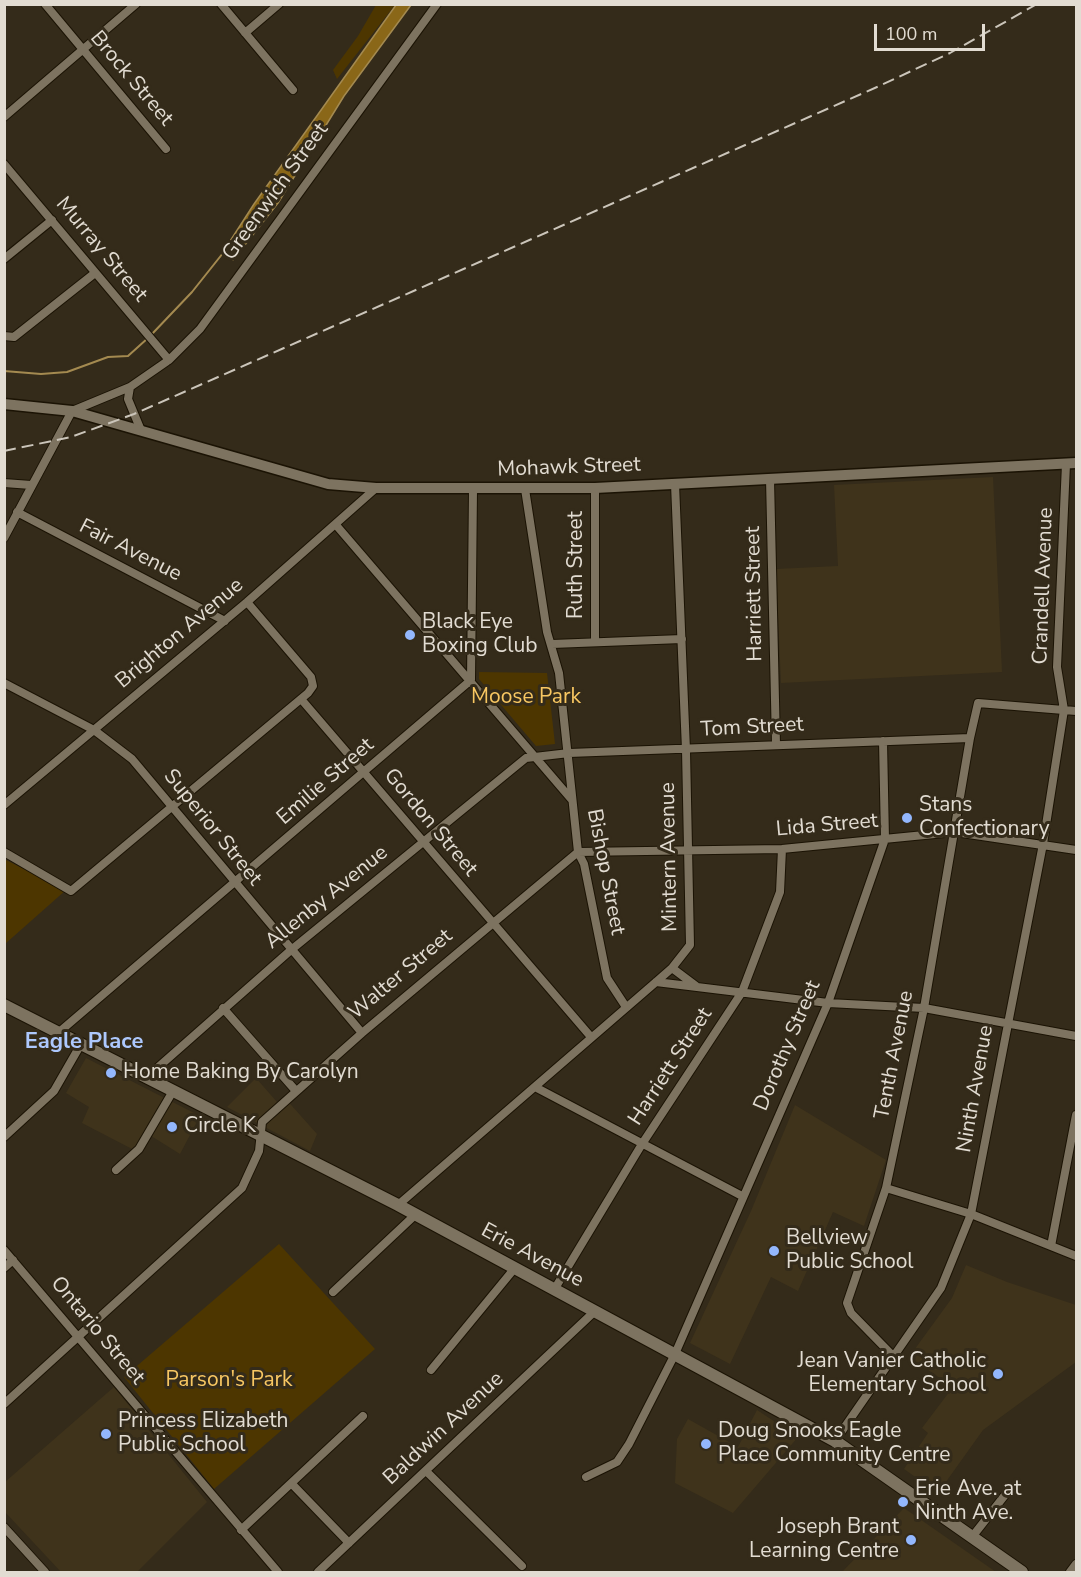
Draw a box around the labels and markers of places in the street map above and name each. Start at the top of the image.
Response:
place label: Black Eye Boxing Club [422,610,538,660]
marker: Black Eye Boxing Club [403,628,417,642]
place label: Stans Confectionary [919,793,1050,843]
marker: Stans Confectionary [900,811,914,825]
place label: Home Baking By Carolyn [123,1060,359,1086]
marker: Home Baking By Carolyn [104,1066,118,1080]
place label: Circle K [184,1114,256,1140]
marker: Circle K [165,1120,179,1134]
place label: Bellview Public School [786,1226,914,1276]
marker: Bellview Public School [767,1244,781,1258]
place label: Jean Vanier Catholic Elementary School [798,1349,986,1399]
marker: Jean Vanier Catholic Elementary School [991,1367,1005,1381]
place label: Princess Elizabeth Public School [118,1409,288,1459]
place label: Doug Snooks Eagle Place Community Centre [718,1419,950,1469]
marker: Princess Elizabeth Public School [99,1427,113,1441]
marker: Doug Snooks Eagle Place Community Centre [699,1437,713,1451]
place label: Erie Ave. at Ninth Ave. [915,1477,1021,1527]
marker: Erie Ave. at Ninth Ave. [896,1495,910,1509]
place label: Joseph Brant Learning Centre [749,1515,899,1565]
marker: Joseph Brant Learning Centre [904,1533,918,1547]

